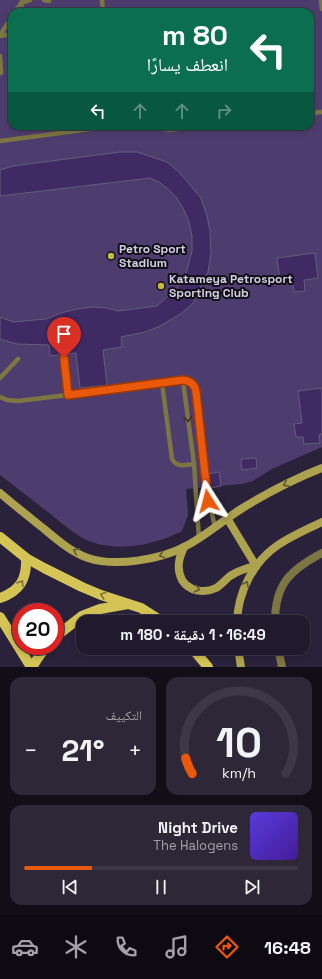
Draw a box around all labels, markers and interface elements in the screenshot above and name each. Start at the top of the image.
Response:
text: 80 m [162,17,228,53]
icon: left [242,24,294,76]
text: انعطف يسارًا [147,53,228,76]
icon: left [87,100,109,122]
icon: ahead [129,100,151,122]
icon: ahead [171,100,193,122]
icon: right [213,100,235,122]
place label: Petro Sport Stadium [119,241,186,271]
marker: Petro Sport Stadium [106,251,116,261]
place label: Katameya Petrosport Sporting Club [169,271,293,301]
marker: Katameya Petrosport Sporting Club [156,281,166,291]
pin [47,317,81,358]
icon: arrive [53,323,75,345]
one-way arrow [183,416,192,422]
one-way arrow [283,479,291,486]
position arrow [187,480,229,522]
one-way arrow [72,548,80,556]
one-way arrow [159,550,166,559]
one-way arrow [16,580,23,587]
one-way arrow [241,581,249,589]
one-way arrow [194,585,200,593]
one-way arrow [99,591,106,600]
speed limit sign: 20 [12,603,64,655]
text: 16:49 · 1 دقيقة · 180 m [120,625,266,644]
text: التكييف [106,707,142,724]
text: 10 [216,716,262,769]
text: 21° [61,731,105,770]
text: − [24,736,38,764]
text: + [128,736,142,764]
text: km/h [222,764,256,782]
text: Night Drive [158,818,238,837]
text: The Halogens [153,837,238,854]
icon: previous [59,876,81,898]
icon: pause [150,876,172,898]
icon: next [241,876,263,898]
icon: car [11,933,39,961]
icon: climate [62,933,90,961]
icon: phone [112,933,140,961]
icon: music [163,933,191,961]
icon: directions [213,933,241,961]
text: 16:48 [264,936,311,959]

